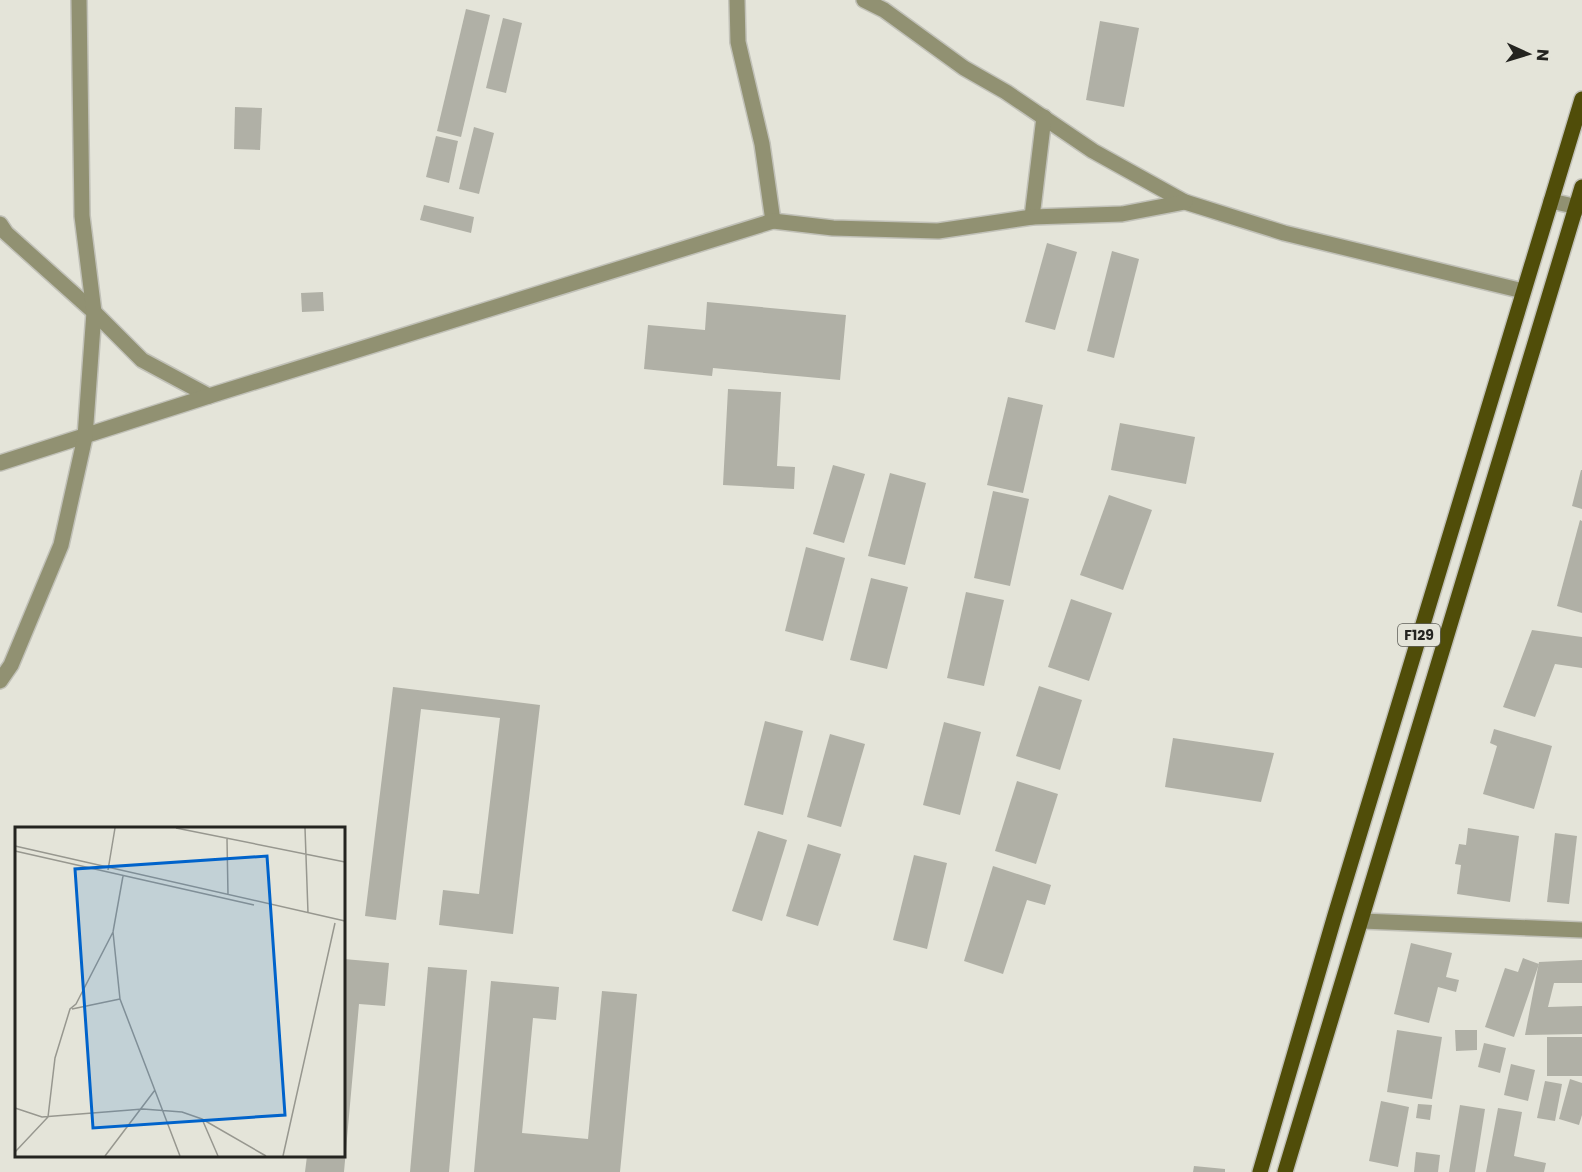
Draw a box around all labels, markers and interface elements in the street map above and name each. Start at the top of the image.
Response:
north arrow [1498,24,1558,84]
text: N [1531,48,1554,62]
road number: F129 [1398,624,1440,646]
inset map [15,827,345,1157]

